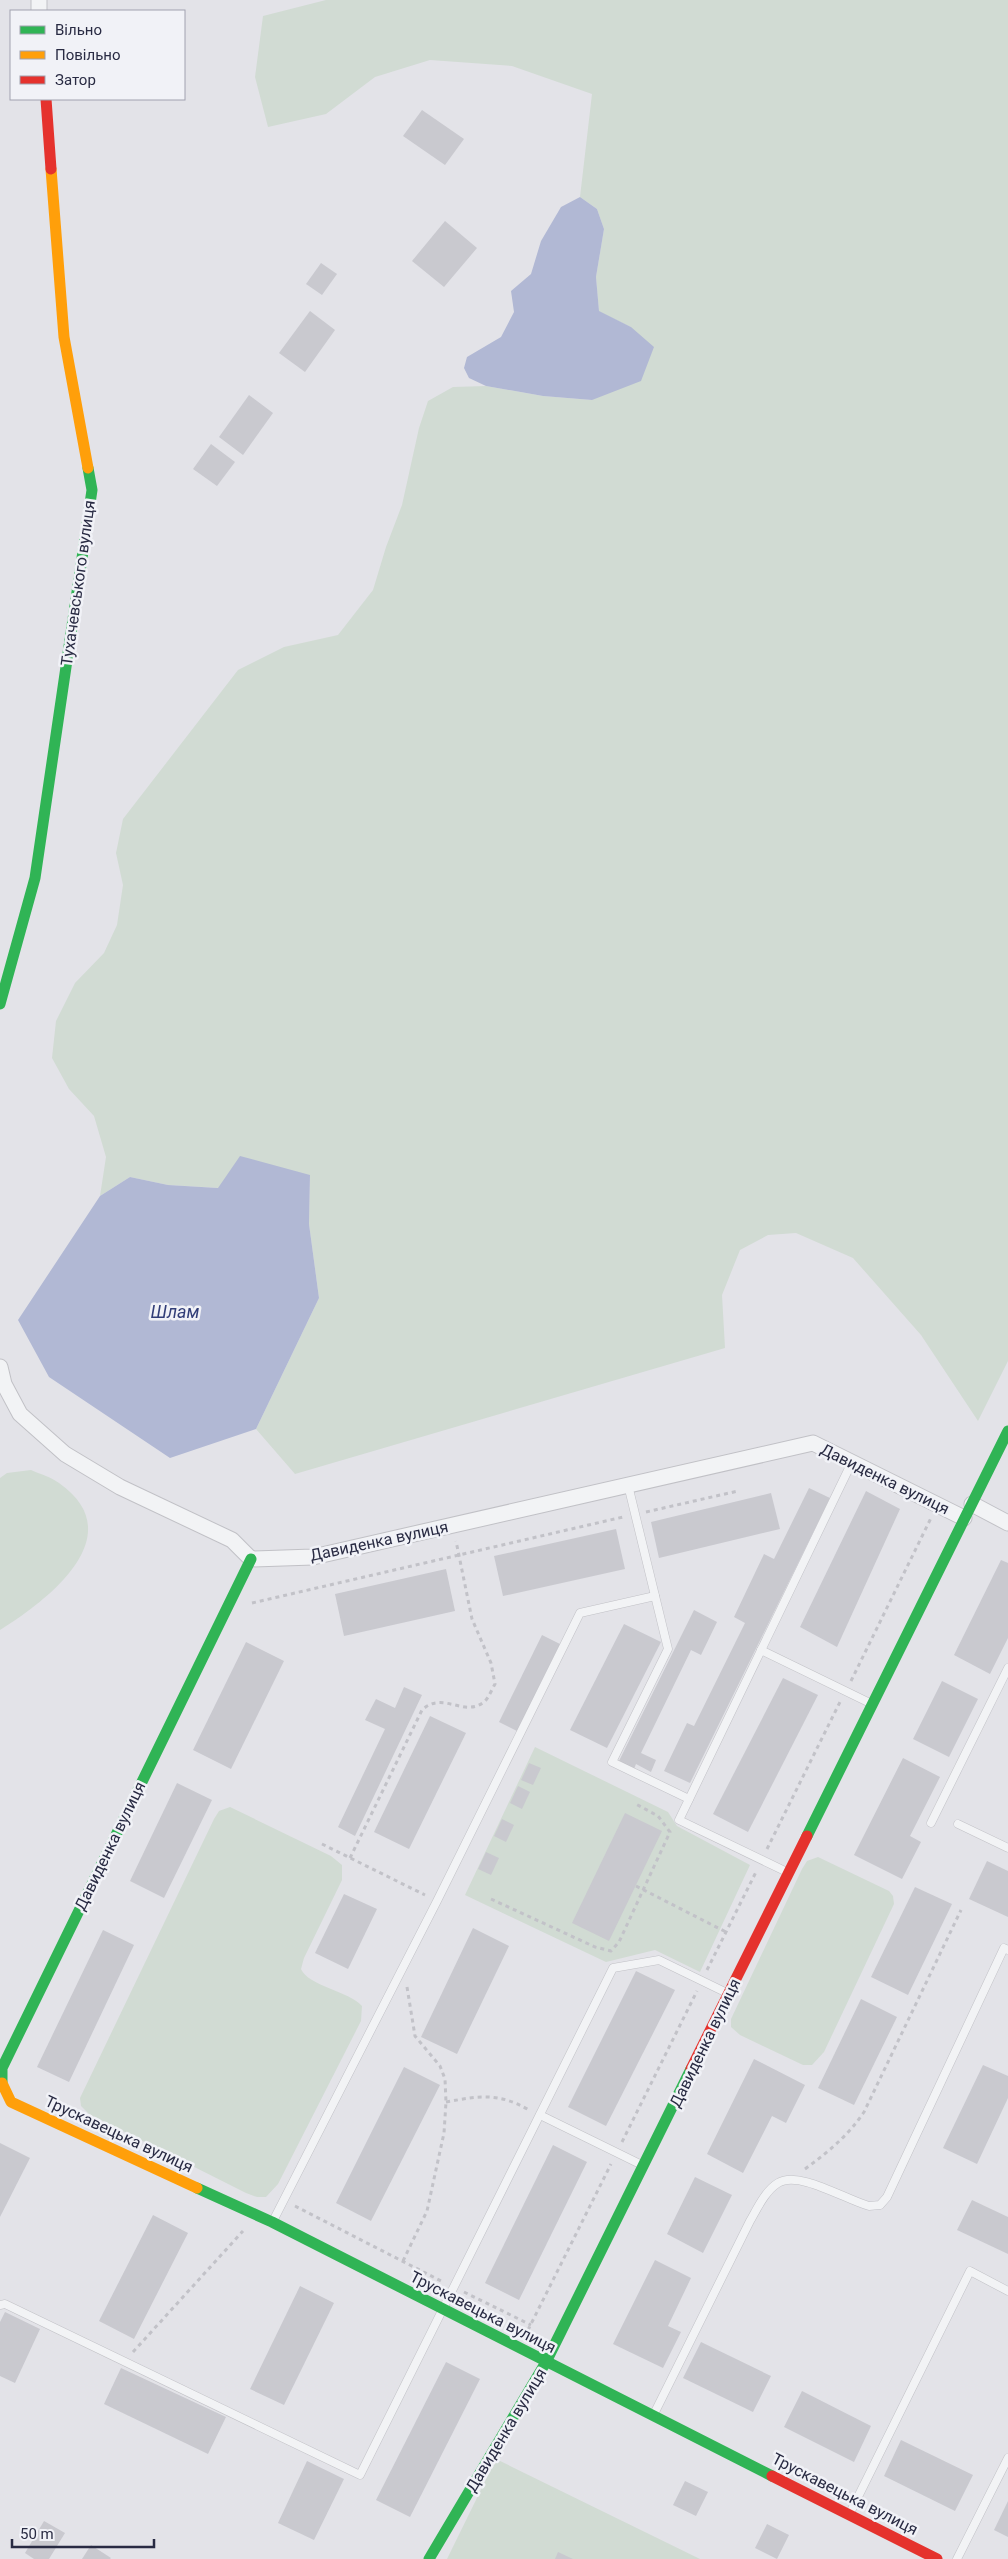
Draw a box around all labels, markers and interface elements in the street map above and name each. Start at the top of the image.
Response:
legend [10,10,185,100]
text: Вільно [55,21,102,39]
text: Повільно [55,46,121,64]
text: Затор [55,71,96,89]
street label: Тухачевського вулиця [57,499,99,667]
water label: Шлам [150,1301,200,1322]
street label: Давиденка вулиця [817,1440,953,1518]
street label: Давиденка вулиця [308,1517,450,1565]
street label: Давиденка вулиця [71,1778,149,1914]
street label: Давиденка вулиця [666,1975,744,2111]
street label: Трускавецька вулиця [42,2091,196,2177]
street label: Трускавецька вулиця [407,2267,559,2357]
street label: Давиденка вулиця [462,2365,550,2495]
street label: Трускавецька вулиця [769,2449,921,2539]
scale bar [12,2516,155,2548]
text: 50 m [20,2525,54,2543]

